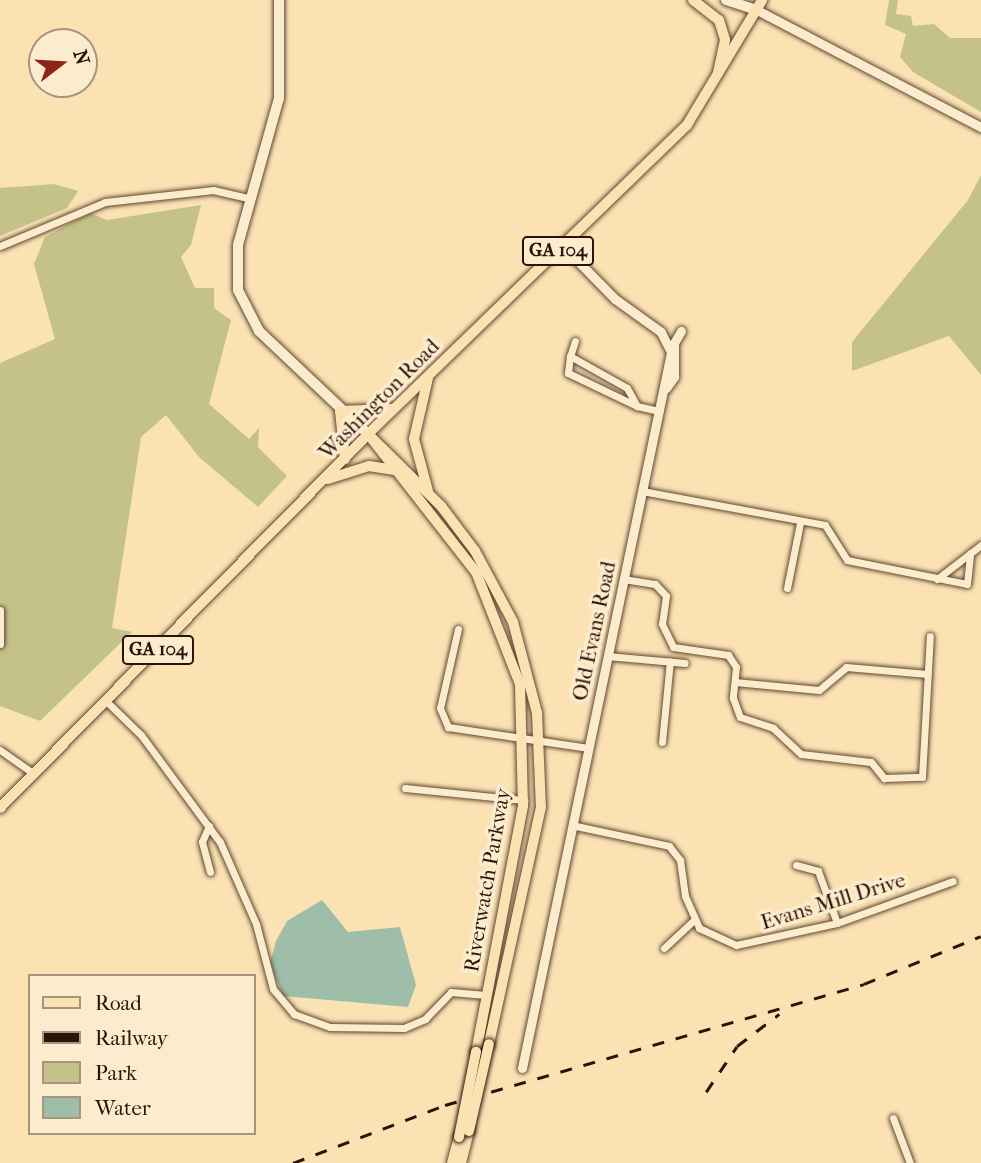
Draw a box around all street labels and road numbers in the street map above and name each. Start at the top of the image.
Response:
road number: GA 104 [521,235,595,266]
street label: Washington Road [314,334,444,464]
street label: Old Evans Road [567,559,621,703]
road number: GA 104 [121,635,195,666]
street label: Riverwatch Parkway [458,786,516,974]
street label: Evans Mill Drive [758,867,908,935]

